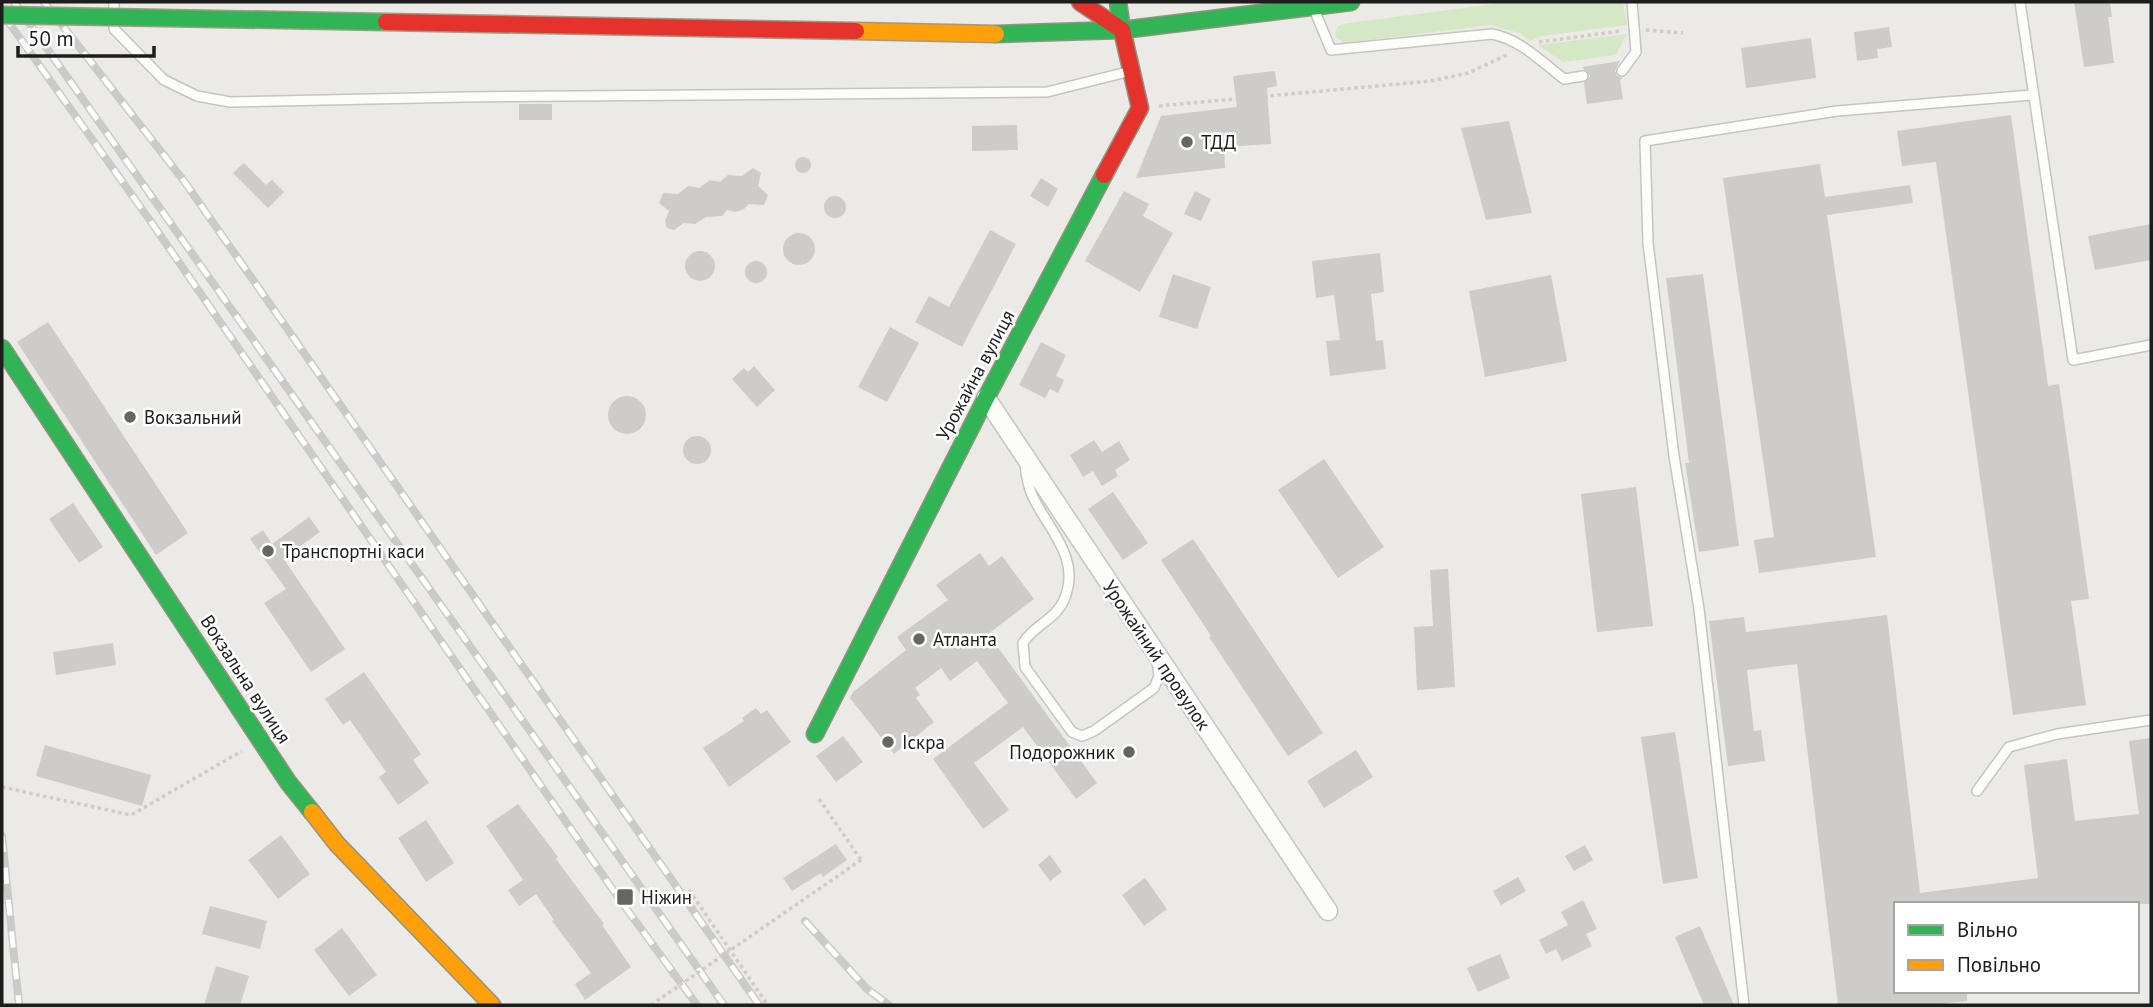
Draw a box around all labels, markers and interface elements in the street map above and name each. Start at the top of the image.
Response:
scale bar [18,14,154,58]
text: 50 m [28,25,74,52]
place label: ТДД [1201,130,1237,154]
marker: ТДД [1179,134,1195,150]
street label: Урожайна вулиця [931,306,1019,444]
place label: Вокзальний [144,405,242,429]
marker: Вокзальний [122,409,138,425]
place label: Транспортні каси [282,539,425,563]
marker: Транспортні каси [260,543,276,559]
street label: Урожайний провулок [1098,575,1216,735]
street label: Вокзальна вулиця [195,610,297,748]
place label: Атланта [933,627,997,651]
marker: Атланта [911,631,927,647]
place label: Іскра [902,730,945,754]
marker: Іскра [880,734,896,750]
place label: Подорожник [1009,740,1115,764]
marker: Подорожник [1121,744,1137,760]
place label: Ніжин [641,885,692,909]
marker: Ніжин [615,887,635,907]
legend [1894,902,2139,993]
text: Вільно [1957,916,2018,943]
text: Повільно [1957,951,2041,978]

